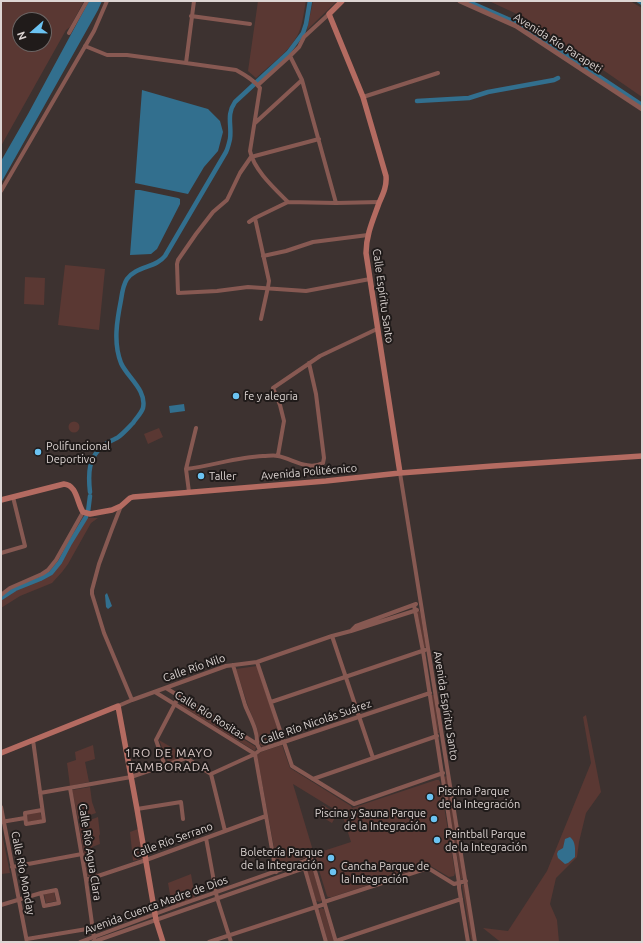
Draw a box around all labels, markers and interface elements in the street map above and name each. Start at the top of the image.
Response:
street label: Avenida Río Parapeti [511,10,605,76]
north arrow [12,12,52,52]
text: N [15,30,29,42]
street label: Calle Espíritu Santo [370,248,396,344]
place label: fe y alegria [244,389,298,403]
marker: fe y alegria [231,391,241,401]
place label: Polifuncional Deportivo [46,439,110,465]
marker: Polifuncional Deportivo [33,447,43,457]
street label: Avenida Politécnico [260,461,358,483]
place label: Taller [209,469,236,483]
marker: Taller [196,471,206,481]
street label: Avenida Espíritu Santo [431,650,461,762]
street label: Calle Río Nilo [161,651,227,685]
street label: Calle Río Rositas [172,688,248,742]
street label: Calle Río Nicolás Suárez [259,697,373,747]
district label: 1RO DE MAYO TAMBORADA [125,746,213,774]
place label: Piscina Parque de la Integración [438,784,520,810]
marker: Piscina Parque de la Integración [425,792,435,802]
street label: Calle Río Agua Clara [76,802,104,902]
place label: Piscina y Sauna Parque de la Integración [315,806,426,832]
marker: Piscina y Sauna Parque de la Integración [429,814,439,824]
street label: Calle Río Serrano [131,819,215,861]
place label: Paintball Parque de la Integración [445,827,527,853]
street label: Calle Río Monday [8,830,38,916]
marker: Paintball Parque de la Integración [432,835,442,845]
place label: Boletería Parque de la Integración [240,845,323,871]
marker: Boletería Parque de la Integración [326,853,336,863]
place label: Cancha Parque de la Integración [341,859,429,885]
marker: Cancha Parque de la Integración [328,867,338,877]
street label: Avenida Cuenca Madre de Dios [83,873,229,937]

